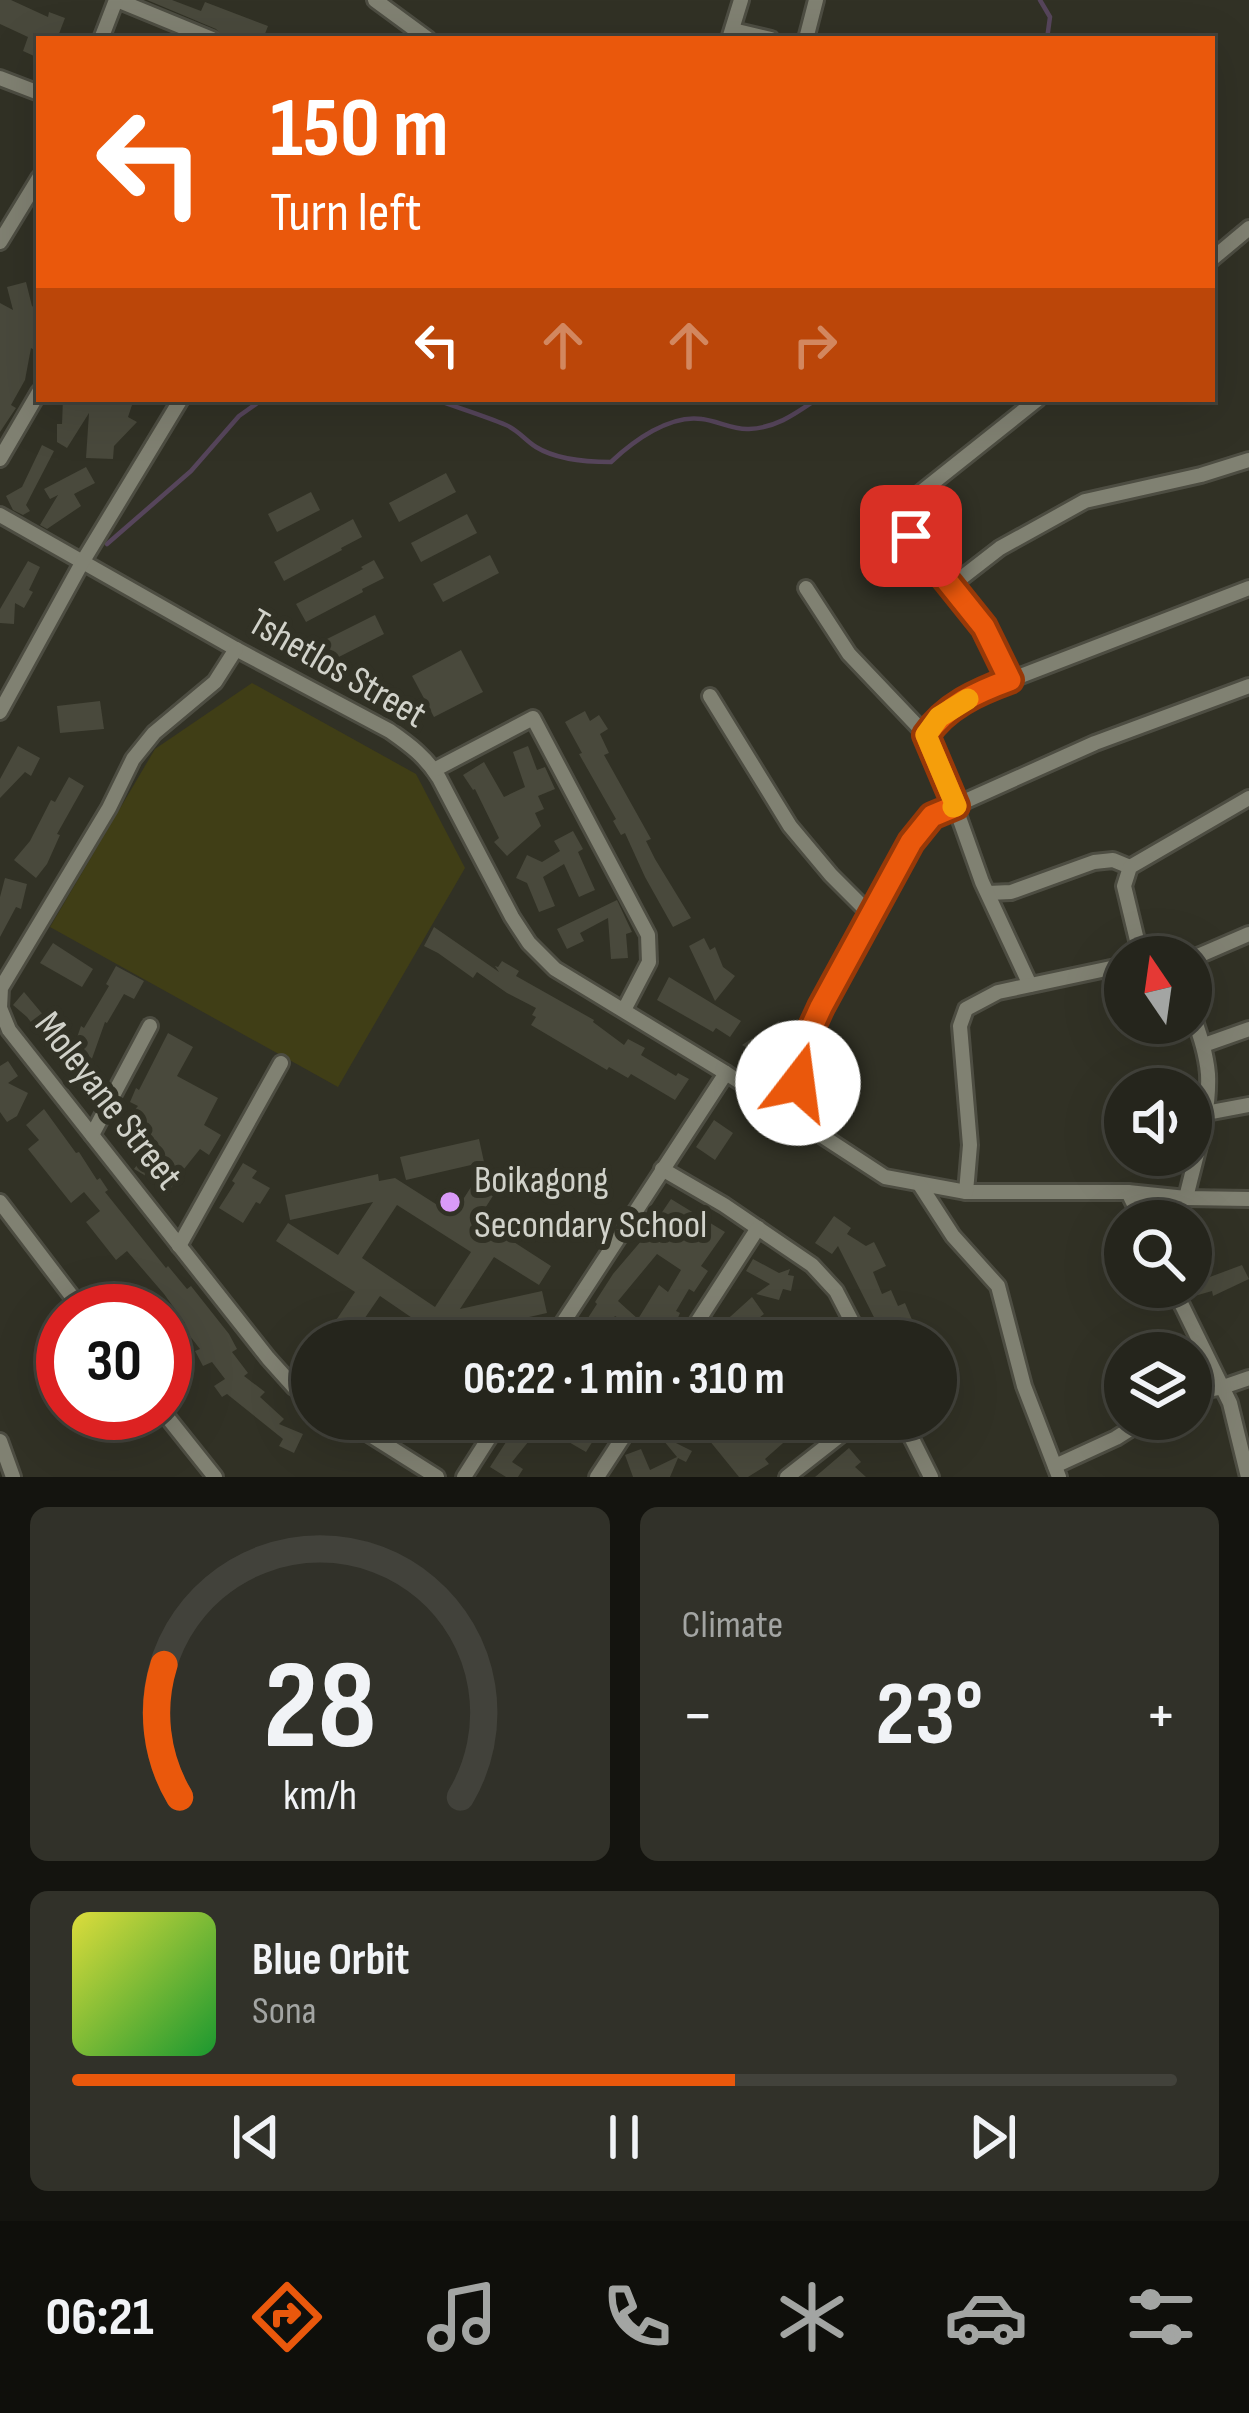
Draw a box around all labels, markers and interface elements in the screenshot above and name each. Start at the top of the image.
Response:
text: 150 m [270,79,449,180]
icon: left [72,84,228,240]
text: Turn left [270,181,422,246]
icon: left [404,312,470,378]
icon: ahead [530,312,596,378]
icon: ahead [656,312,722,378]
icon: right [782,312,848,378]
pin [860,485,962,587]
icon: arrive [878,503,944,569]
street label: Tshetlos Street [240,599,434,739]
north arrow [1104,936,1212,1044]
map controls [1104,936,1212,1440]
street label: Moleyane Street [24,1003,192,1199]
position arrow [735,1020,861,1146]
button: sound [1104,1068,1212,1176]
place label: Boikagong Secondary School [474,1157,707,1249]
marker: Boikagong Secondary School [437,1189,463,1215]
button: search [1104,1200,1212,1308]
speed limit sign: 30 [36,1284,192,1440]
button: layers [1104,1332,1212,1440]
text: 06:22 · 1 min · 310 m [463,1352,785,1407]
text: Climate [682,1602,783,1649]
text: 28 [263,1634,377,1783]
text: 23° [875,1662,983,1770]
text: − [682,1677,714,1756]
text: + [1145,1677,1177,1756]
text: km/h [283,1770,357,1822]
text: Blue Orbit [252,1933,409,1988]
text: Sona [252,1988,317,2035]
icon: previous [223,2104,289,2170]
icon: pause [591,2104,657,2170]
icon: next [960,2104,1026,2170]
icon: directions [245,2275,329,2359]
icon: music [420,2275,504,2359]
icon: phone [595,2275,679,2359]
icon: climate [770,2275,854,2359]
icon: car [944,2275,1028,2359]
icon: filters [1119,2275,1203,2359]
text: 06:21 [45,2285,154,2350]

